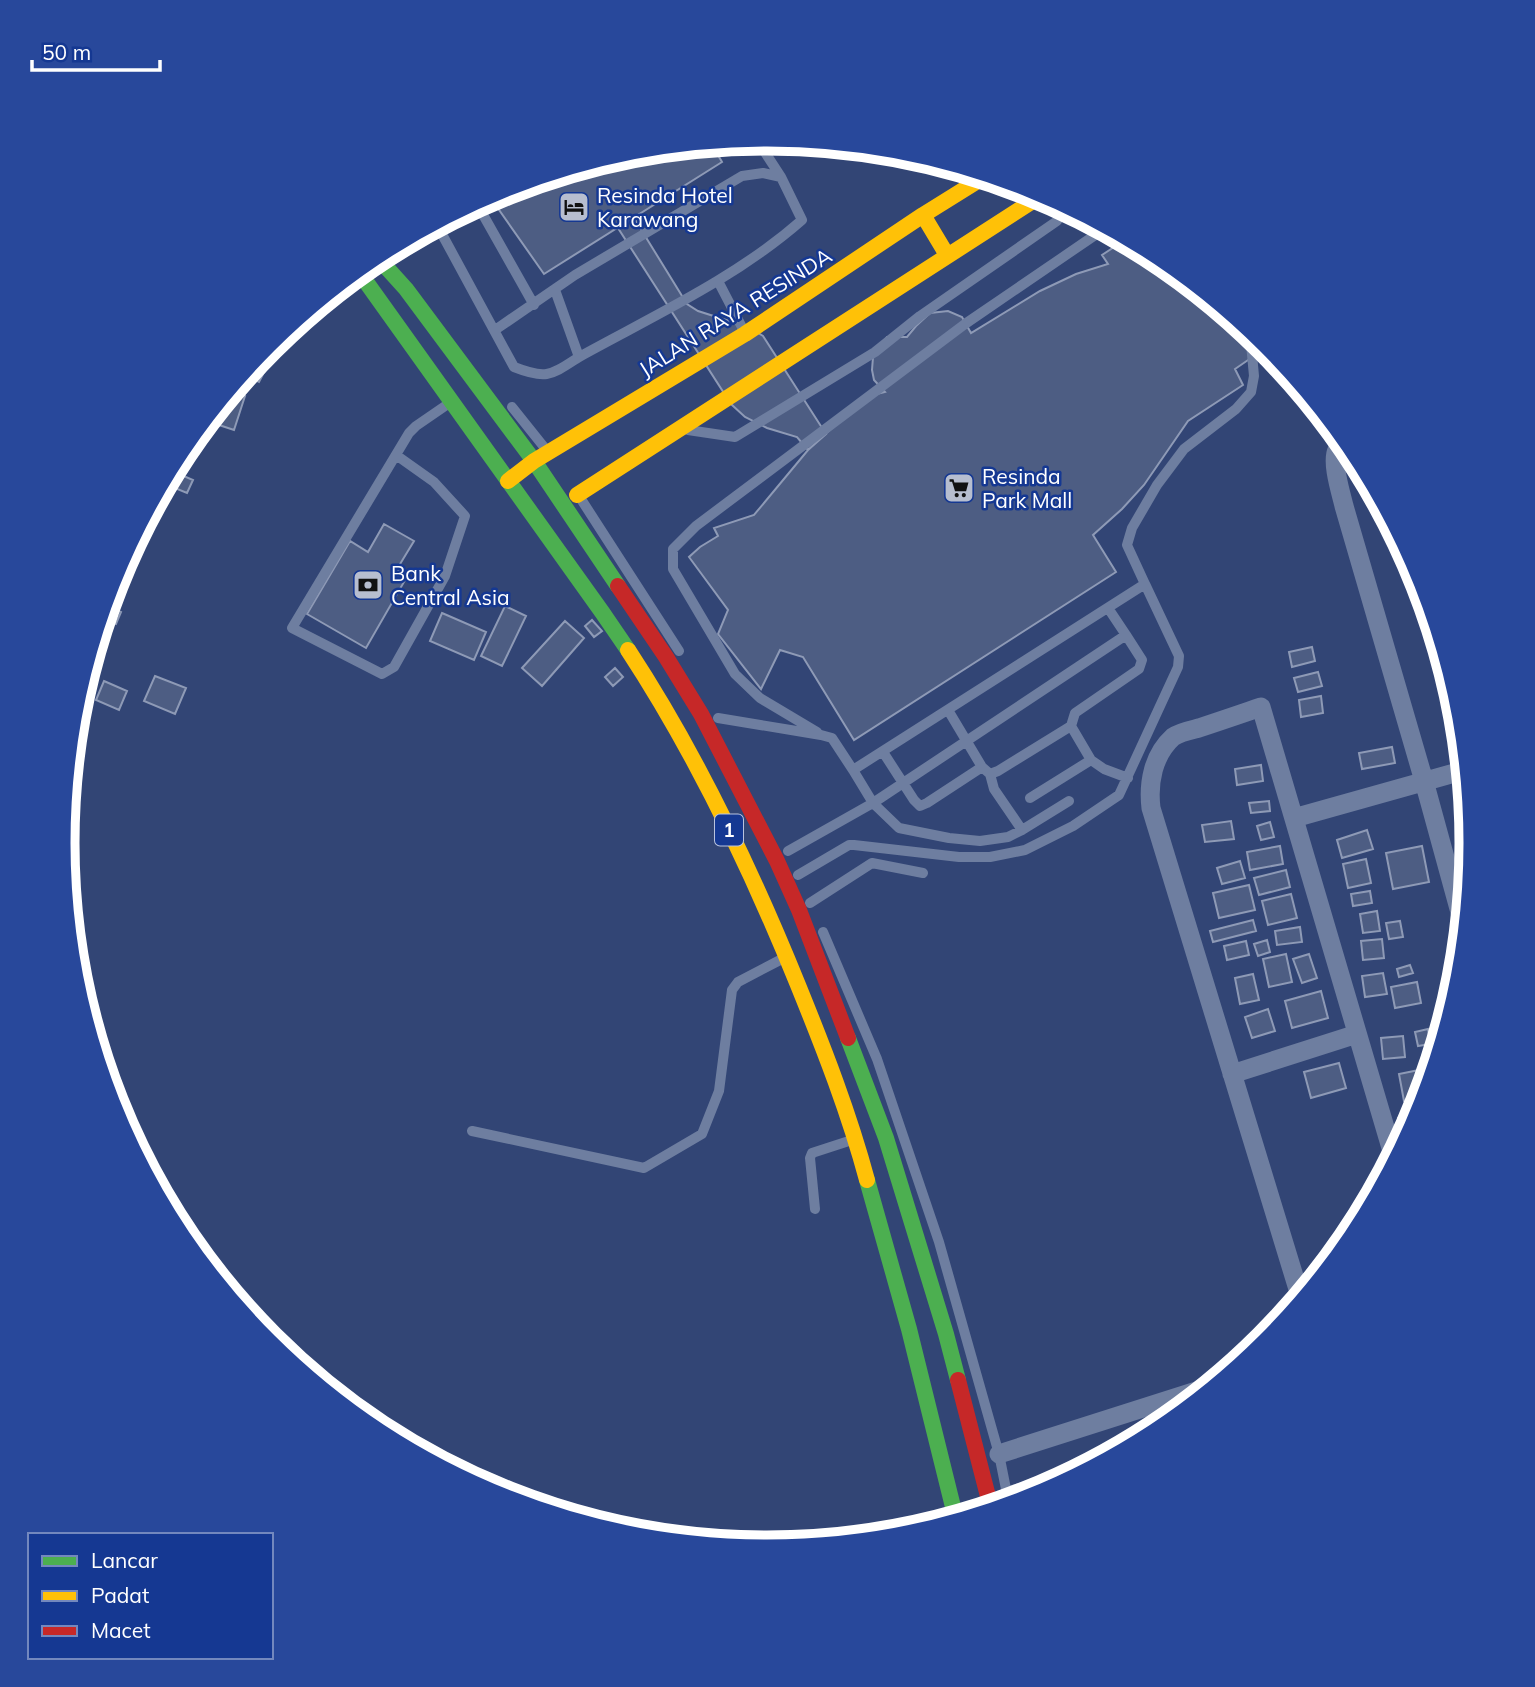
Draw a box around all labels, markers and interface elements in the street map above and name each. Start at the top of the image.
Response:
scale bar [32,28,159,72]
text: 50 m [42,39,91,65]
place label: Resinda Hotel Karawang [597,182,733,232]
hotel icon: Resinda Hotel Karawang [557,190,591,224]
street label: JALAN RAYA RESINDA [634,242,837,382]
place label: Resinda Park Mall [982,463,1072,513]
supermarket icon: Resinda Park Mall [942,471,976,505]
place label: Bank Central Asia [391,560,510,610]
bank icon: Bank Central Asia [351,568,385,602]
road number: 1 [715,814,743,846]
legend [28,1533,273,1659]
text: Lancar [91,1547,158,1573]
text: Padat [91,1582,149,1608]
text: Macet [91,1617,151,1643]

